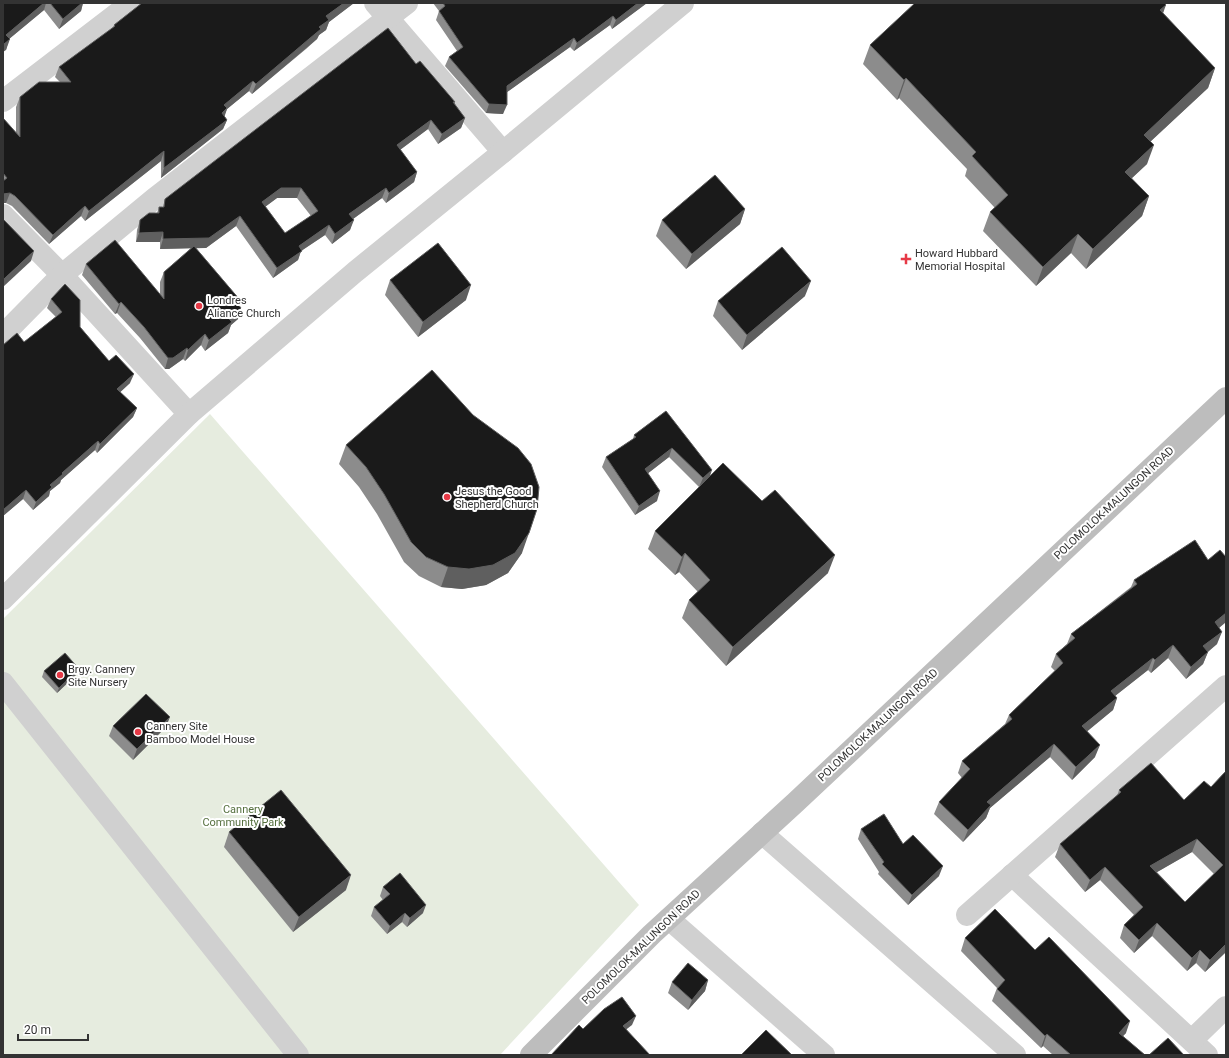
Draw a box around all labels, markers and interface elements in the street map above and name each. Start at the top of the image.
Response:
place label: Howard Hubbard Memorial Hospital [915,247,1005,273]
marker: Howard Hubbard Memorial Hospital [900,253,912,265]
place label: Londres Aliance Church [207,294,281,320]
marker: Londres Aliance Church [194,301,204,311]
street label: POLOMOLOK-MALUNGON ROAD [1051,444,1177,562]
place label: Jesus the Good Shepherd Church [455,485,539,511]
marker: Jesus the Good Shepherd Church [442,492,452,502]
place label: Brgy. Cannery Site Nursery [68,663,136,689]
street label: POLOMOLOK-MALUNGON ROAD [815,666,941,784]
marker: Brgy. Cannery Site Nursery [55,670,65,680]
place label: Cannery Site Bamboo Model House [146,720,255,746]
marker: Cannery Site Bamboo Model House [133,727,143,737]
park label: Cannery Community Park [202,803,284,829]
street label: POLOMOLOK-MALUNGON ROAD [579,887,703,1007]
scale bar [18,1016,88,1042]
text: 20 m [24,1023,51,1037]

